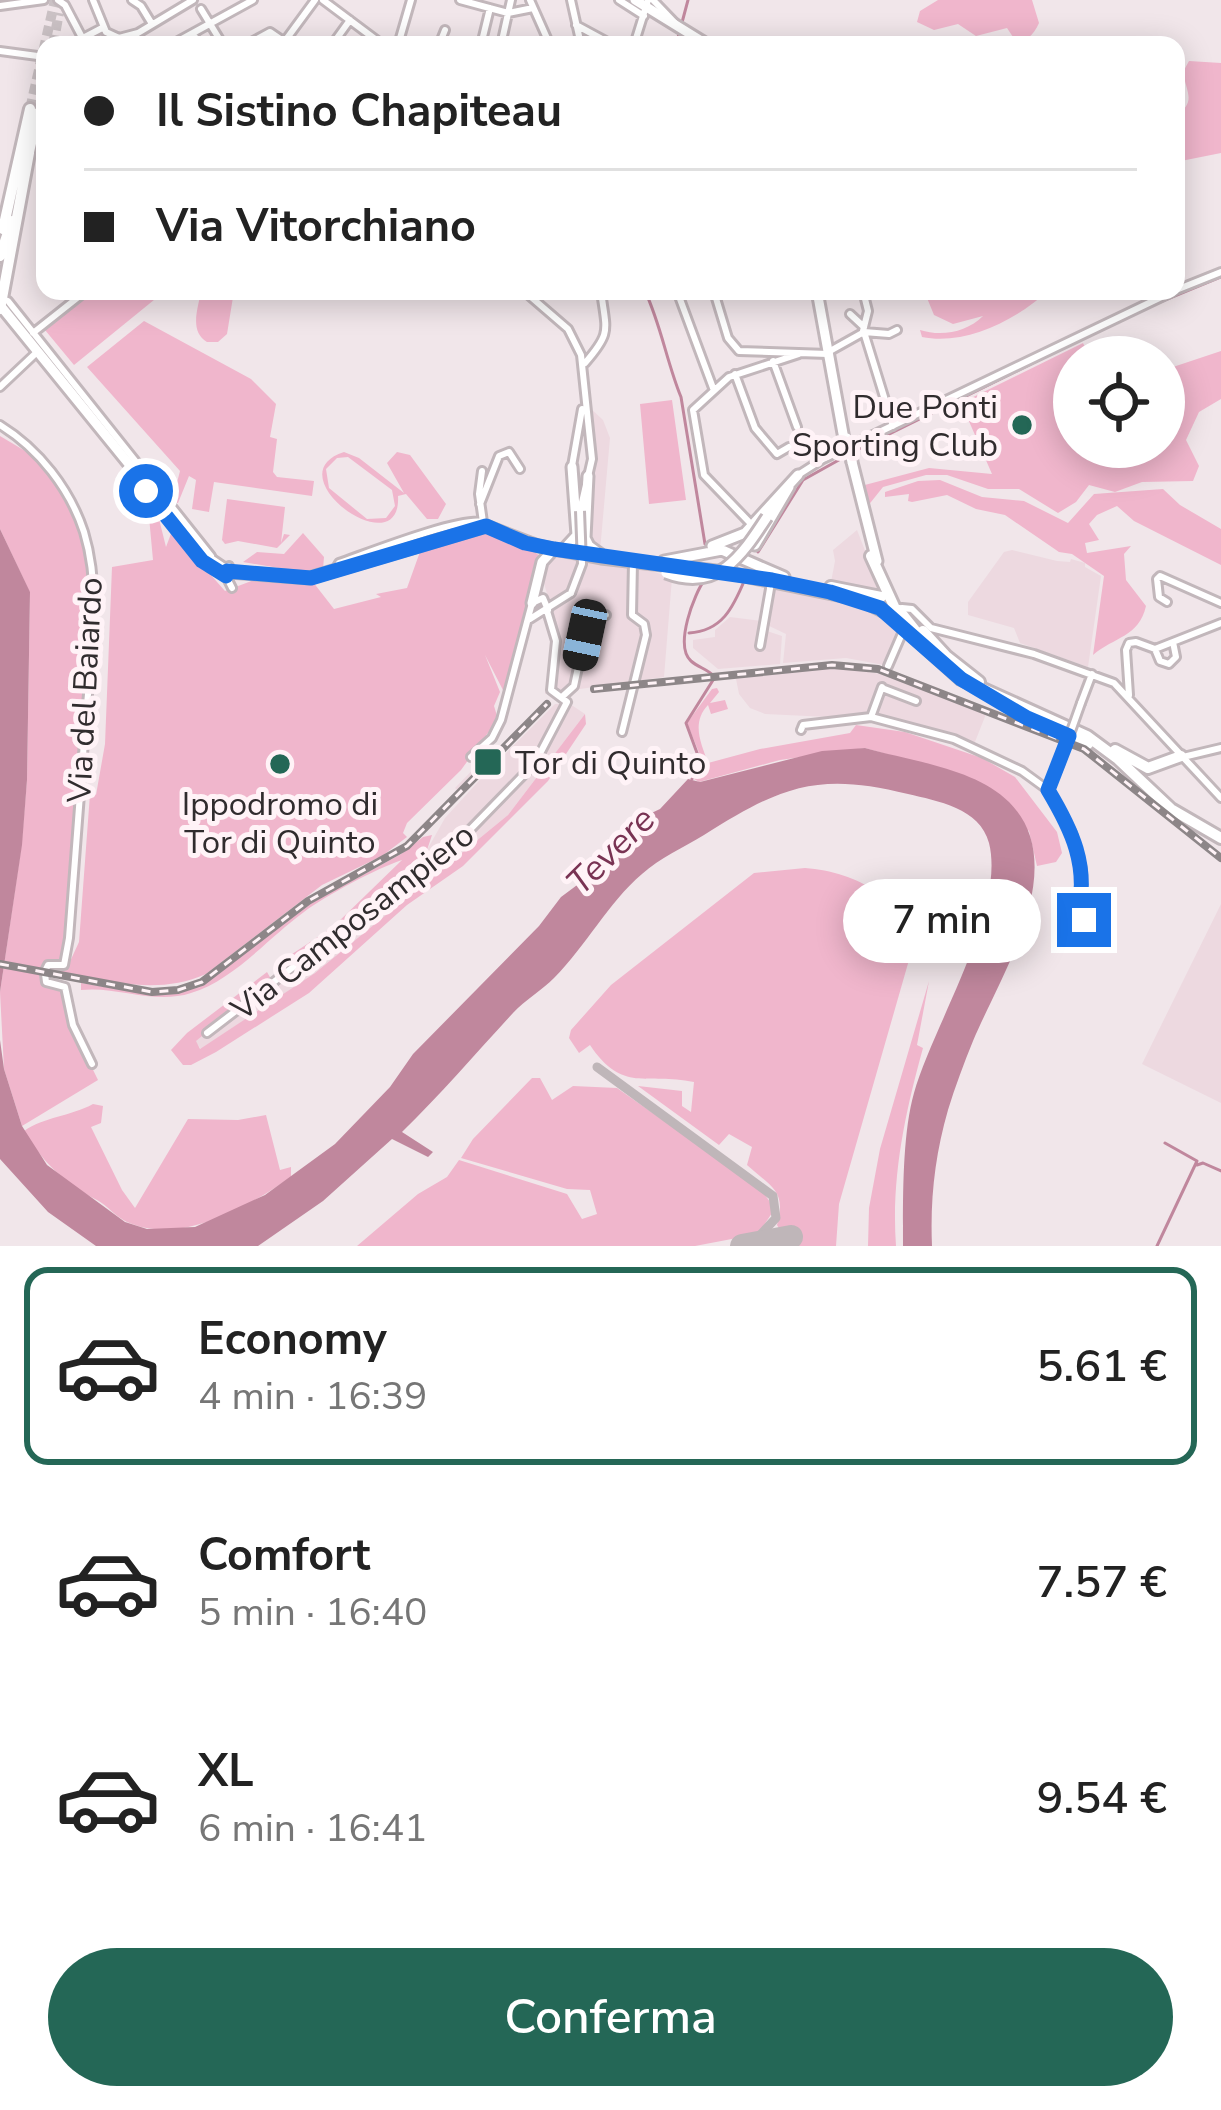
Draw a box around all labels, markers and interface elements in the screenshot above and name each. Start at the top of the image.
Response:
text: Il Sistino Chapiteau [156,81,562,142]
text: Via Vitorchiano [156,196,476,257]
map controls [1053,336,1185,468]
button: locate [1053,336,1185,468]
place label: Due Ponti Sporting Club [792,385,998,468]
marker: Due Ponti Sporting Club [1009,412,1035,438]
route start [119,464,173,518]
street label: Via del Baiardo [57,576,114,805]
car [560,596,610,674]
place label: Tor di Quinto [515,741,706,786]
marker: Tor di Quinto [472,746,504,778]
marker: Ippodromo di Tor di Quinto [267,751,293,777]
place label: Ippodromo di Tor di Quinto [182,782,378,865]
water label: Tevere [556,796,666,906]
street label: Via Camposampiero [221,813,484,1032]
callout: 7 min [844,878,1042,962]
route end [1057,893,1111,947]
text: 7 min [892,894,992,947]
text: Economy [198,1309,387,1370]
icon: car [54,1312,162,1420]
text: 5.61 € [1036,1336,1167,1397]
text: 4 min · 16:39 [198,1370,427,1423]
text: Comfort [198,1525,370,1586]
icon: car [54,1528,162,1636]
text: 7.57 € [1036,1552,1167,1613]
text: 5 min · 16:40 [198,1586,427,1639]
text: XL [198,1741,254,1802]
icon: car [54,1744,162,1852]
text: 9.54 € [1036,1768,1167,1829]
text: 6 min · 16:41 [198,1802,427,1855]
button: Conferma [48,1948,1173,2086]

